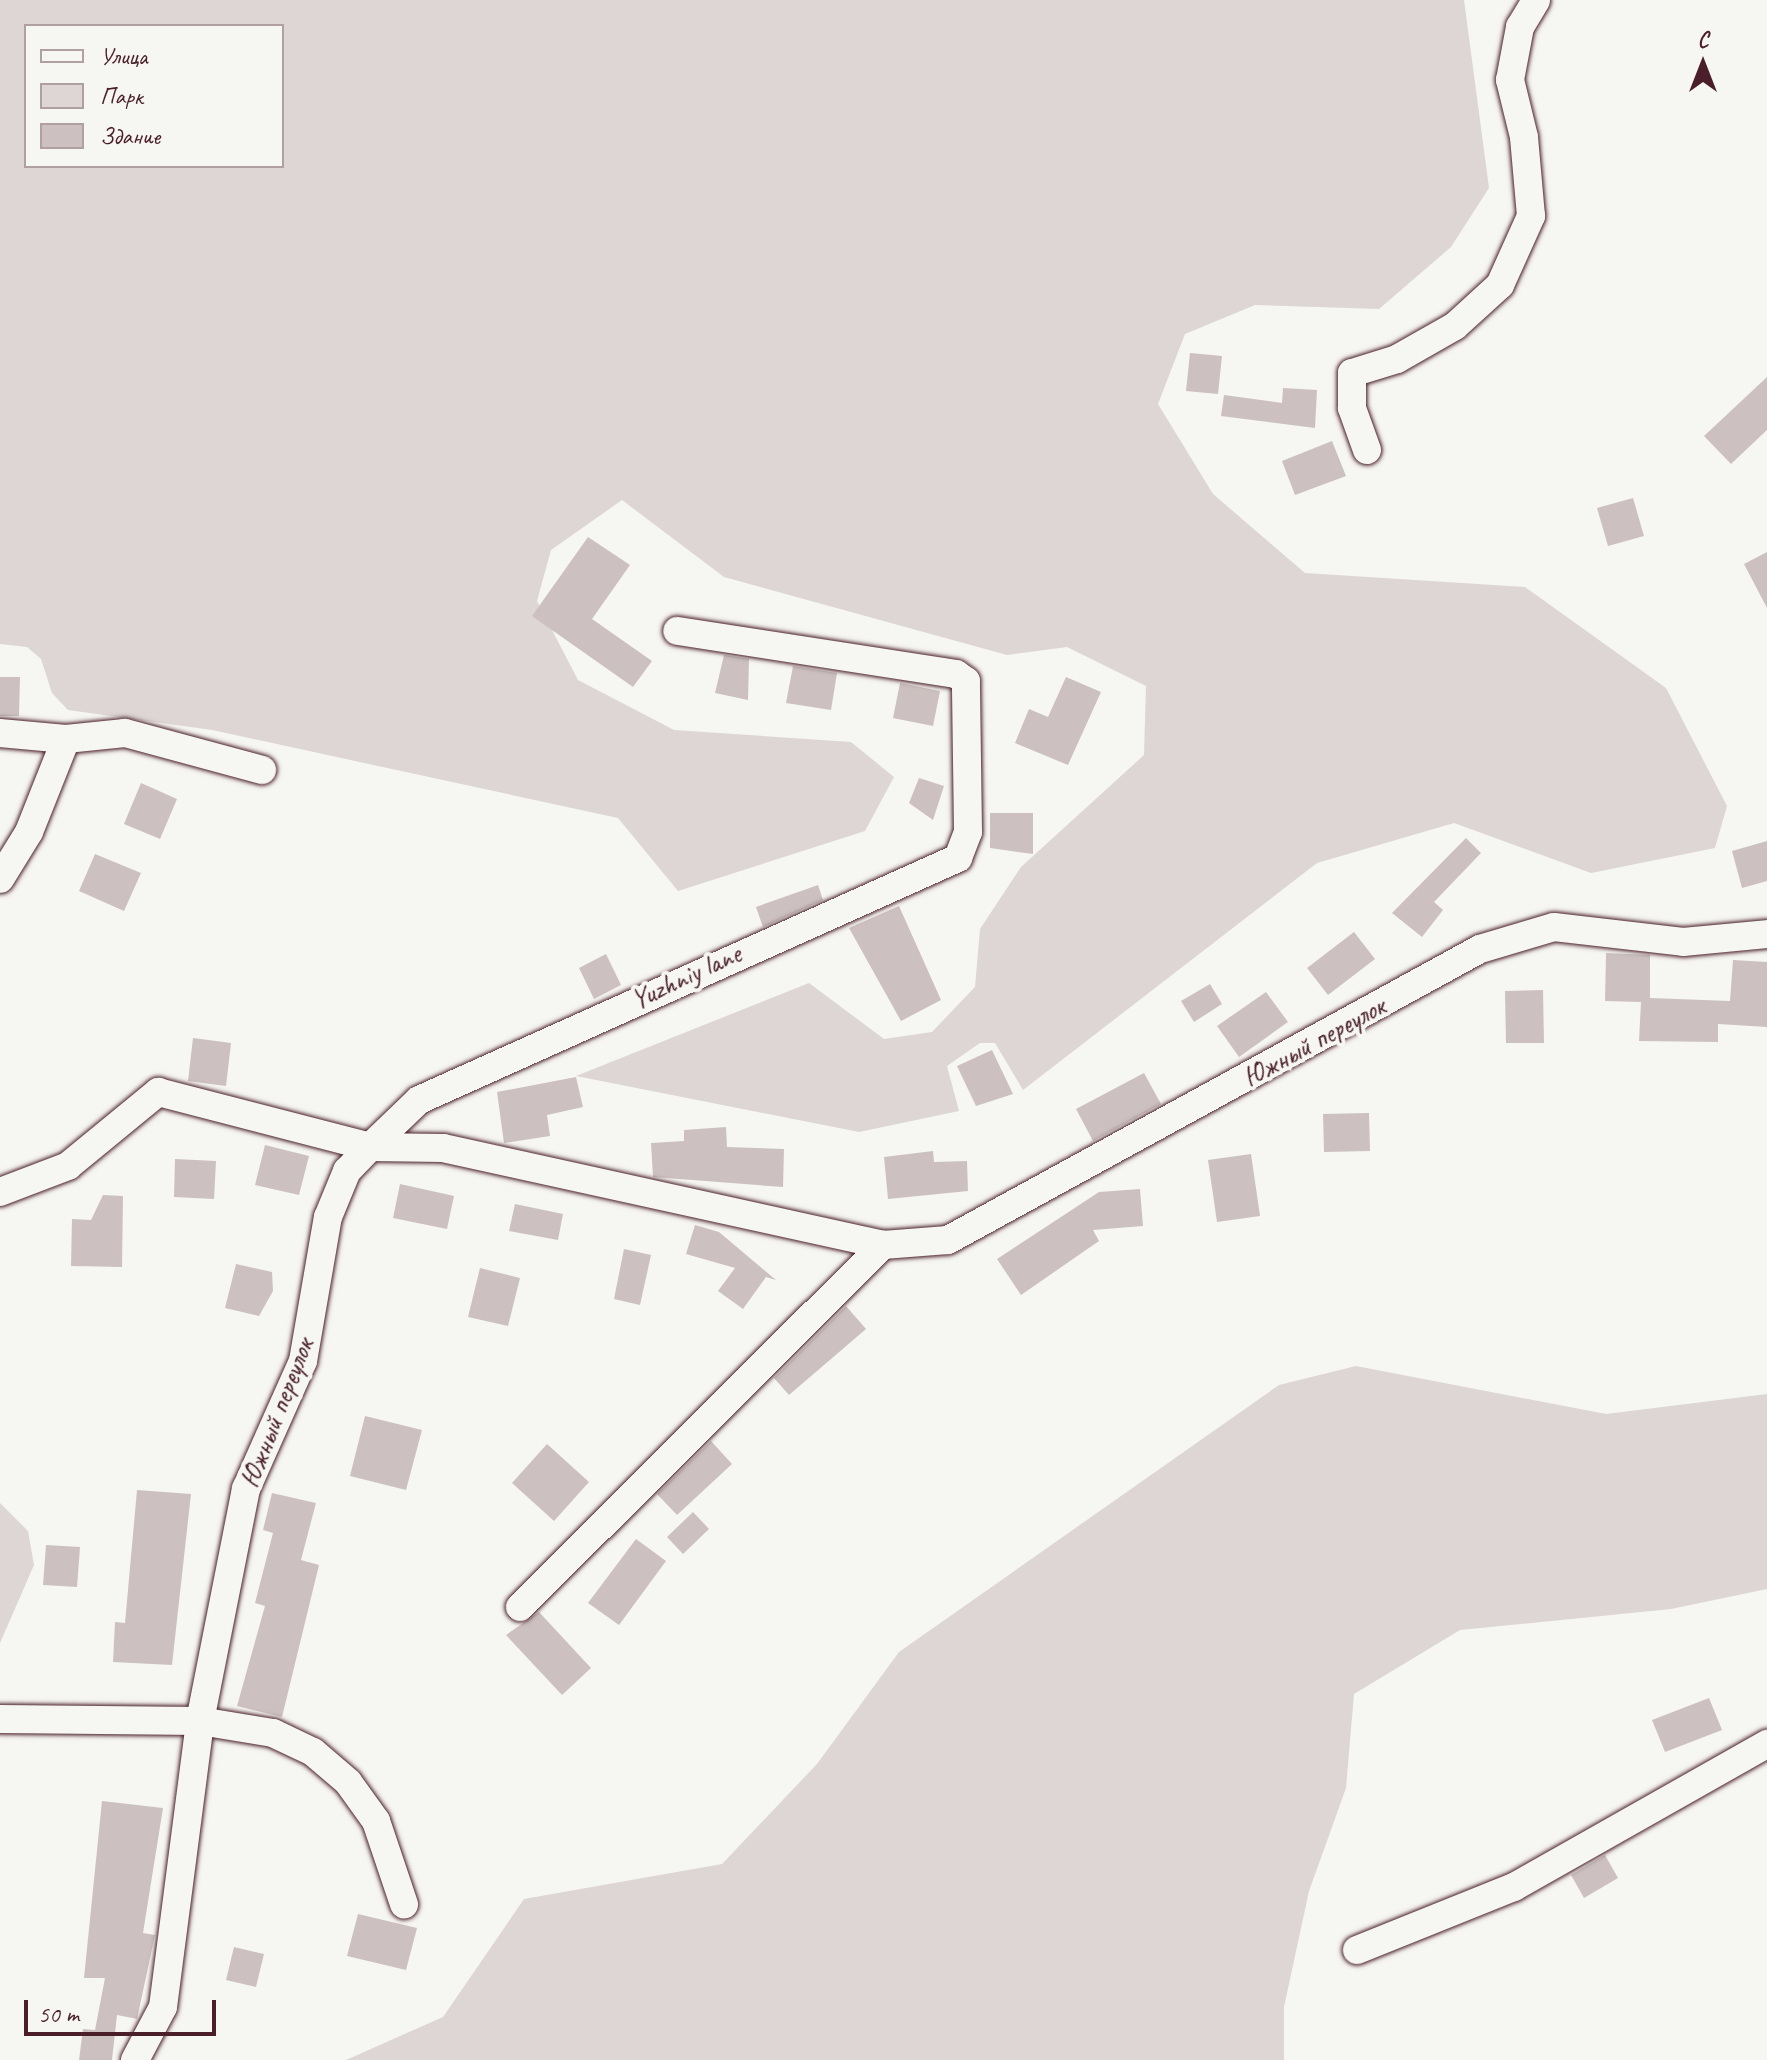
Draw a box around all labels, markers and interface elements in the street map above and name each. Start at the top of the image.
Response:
legend [24,24,284,168]
north arrow [1663,24,1743,104]
text: С [1698,26,1708,54]
text: Улица [100,41,148,71]
text: Парк [100,81,143,111]
text: Здание [100,121,160,151]
street label: Yuzhniy lane [625,937,747,1017]
street label: Южный переулок [1237,989,1391,1095]
street label: Южный переулок [233,1334,321,1492]
scale bar [28,1984,220,2034]
text: 50 m [38,1999,79,2029]

